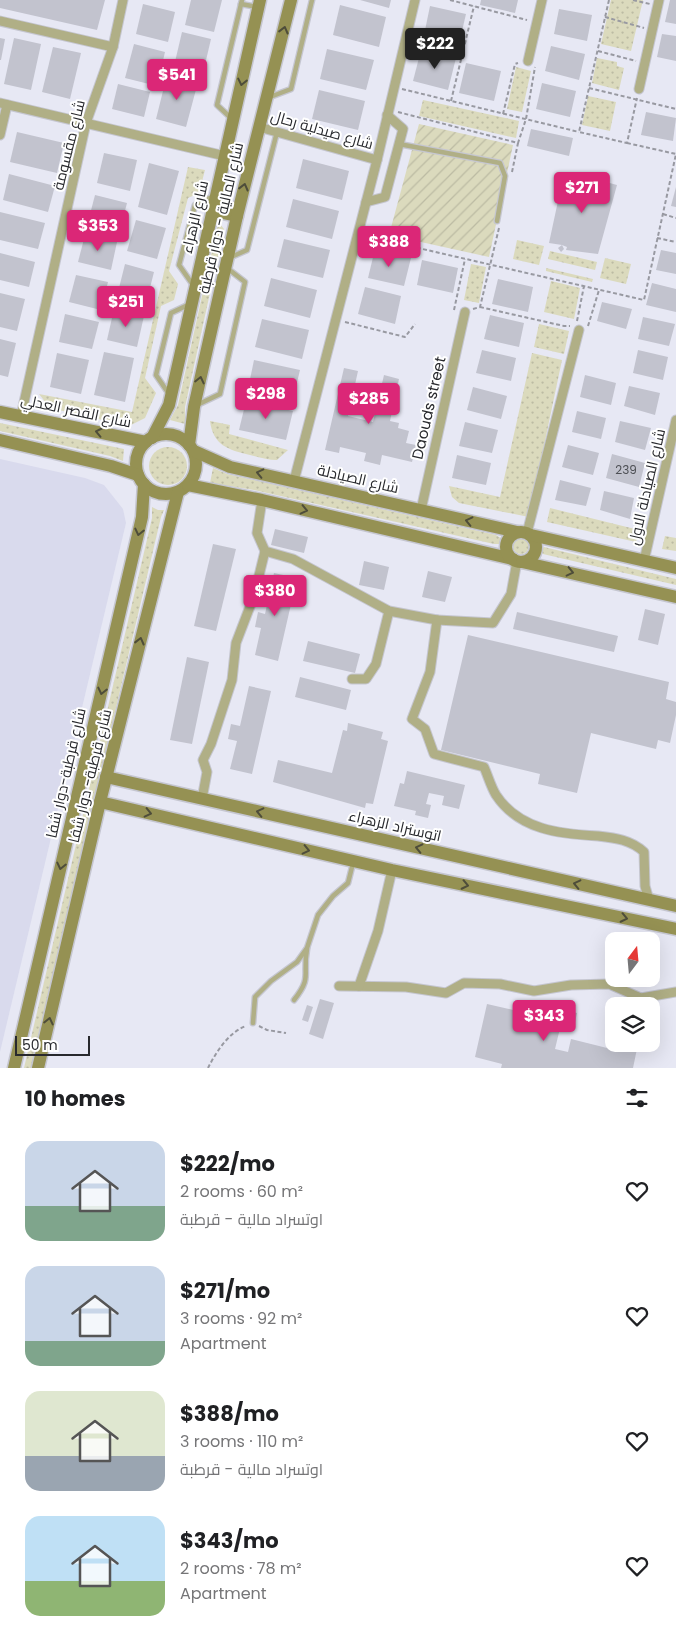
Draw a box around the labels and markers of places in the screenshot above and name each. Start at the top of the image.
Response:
pin: $222 [405,28,465,70]
pin: $541 [147,58,207,101]
pin: $271 [552,172,612,214]
pin: $353 [68,210,128,252]
pin: $388 [359,226,419,268]
pin: $251 [96,286,156,328]
pin: $298 [236,378,296,420]
pin: $285 [339,382,399,425]
pin: $380 [245,574,305,617]
pin: $343 [514,1000,574,1042]

